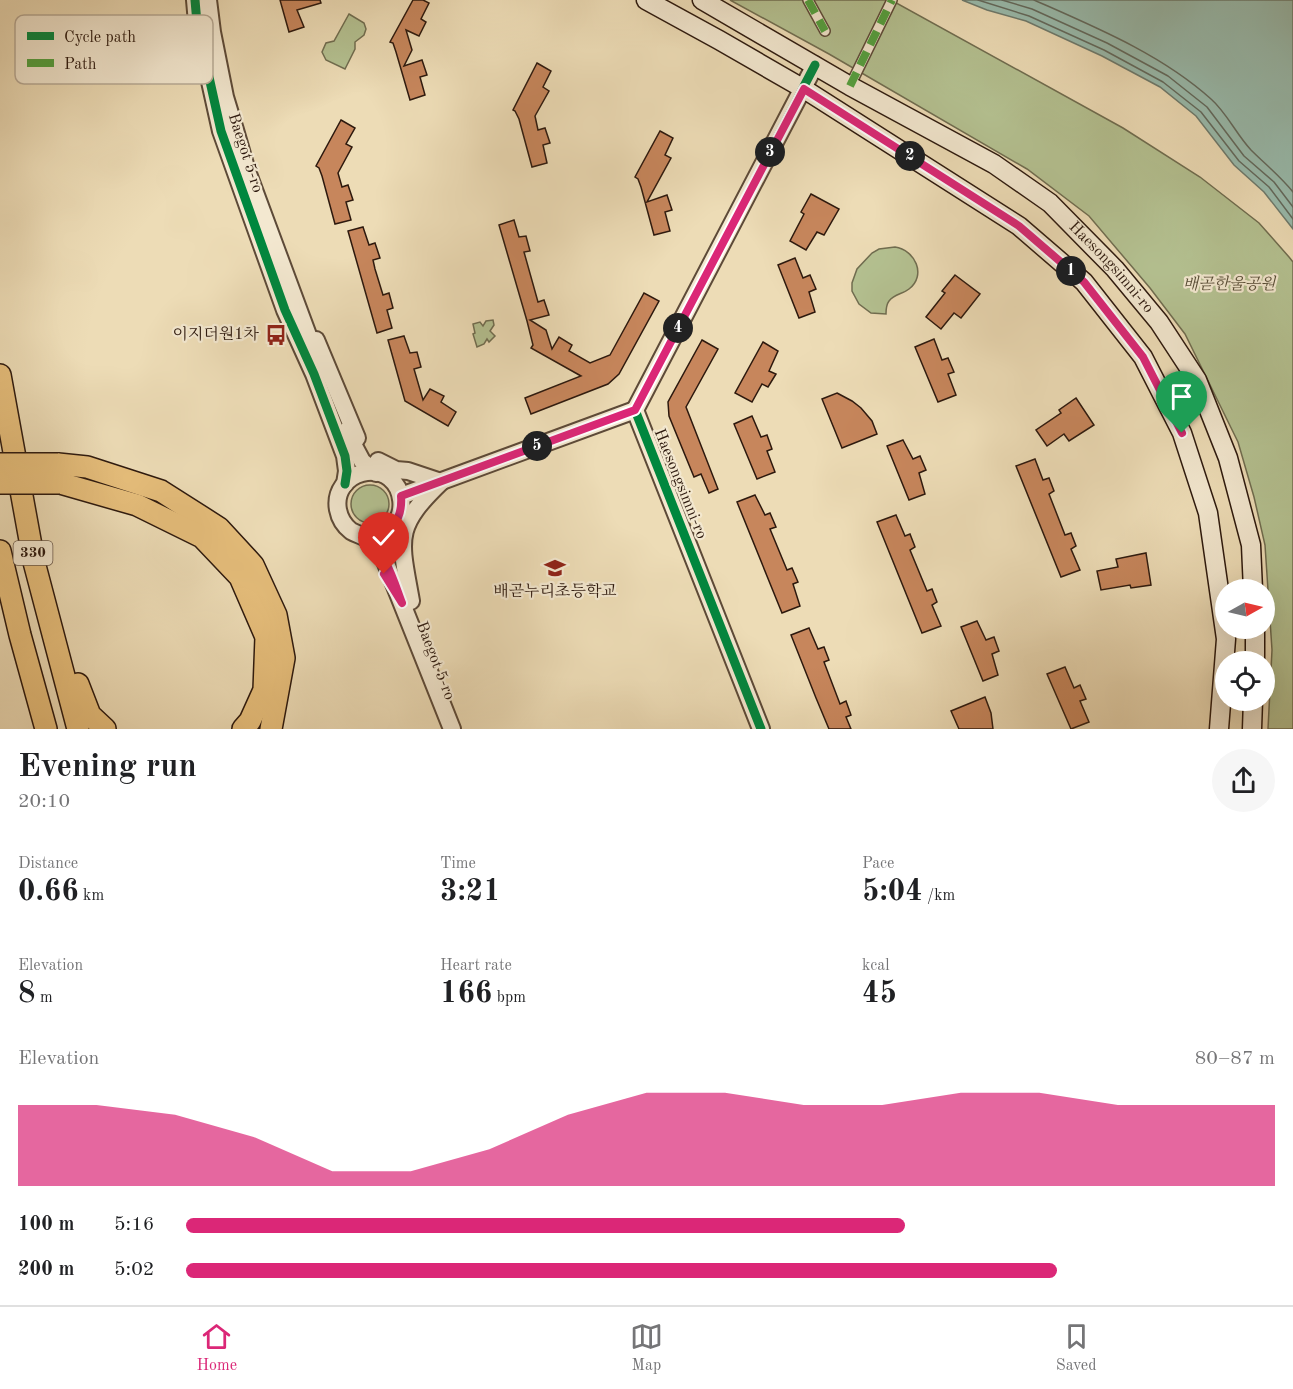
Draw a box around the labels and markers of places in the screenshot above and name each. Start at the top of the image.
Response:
pin: 3 [755,137,785,167]
pin: 2 [895,141,925,171]
pin: 1 [1056,256,1086,286]
pin: 4 [663,313,693,343]
bus stop icon: 이지더원1차 [264,323,288,347]
place label: 이지더원1차 [172,326,260,343]
pin [1156,371,1207,433]
pin: 5 [522,431,552,461]
pin [358,512,409,574]
school or university icon: 배곧누리초등학교 [543,556,567,580]
place label: 배곧누리초등학교 [493,582,617,600]

